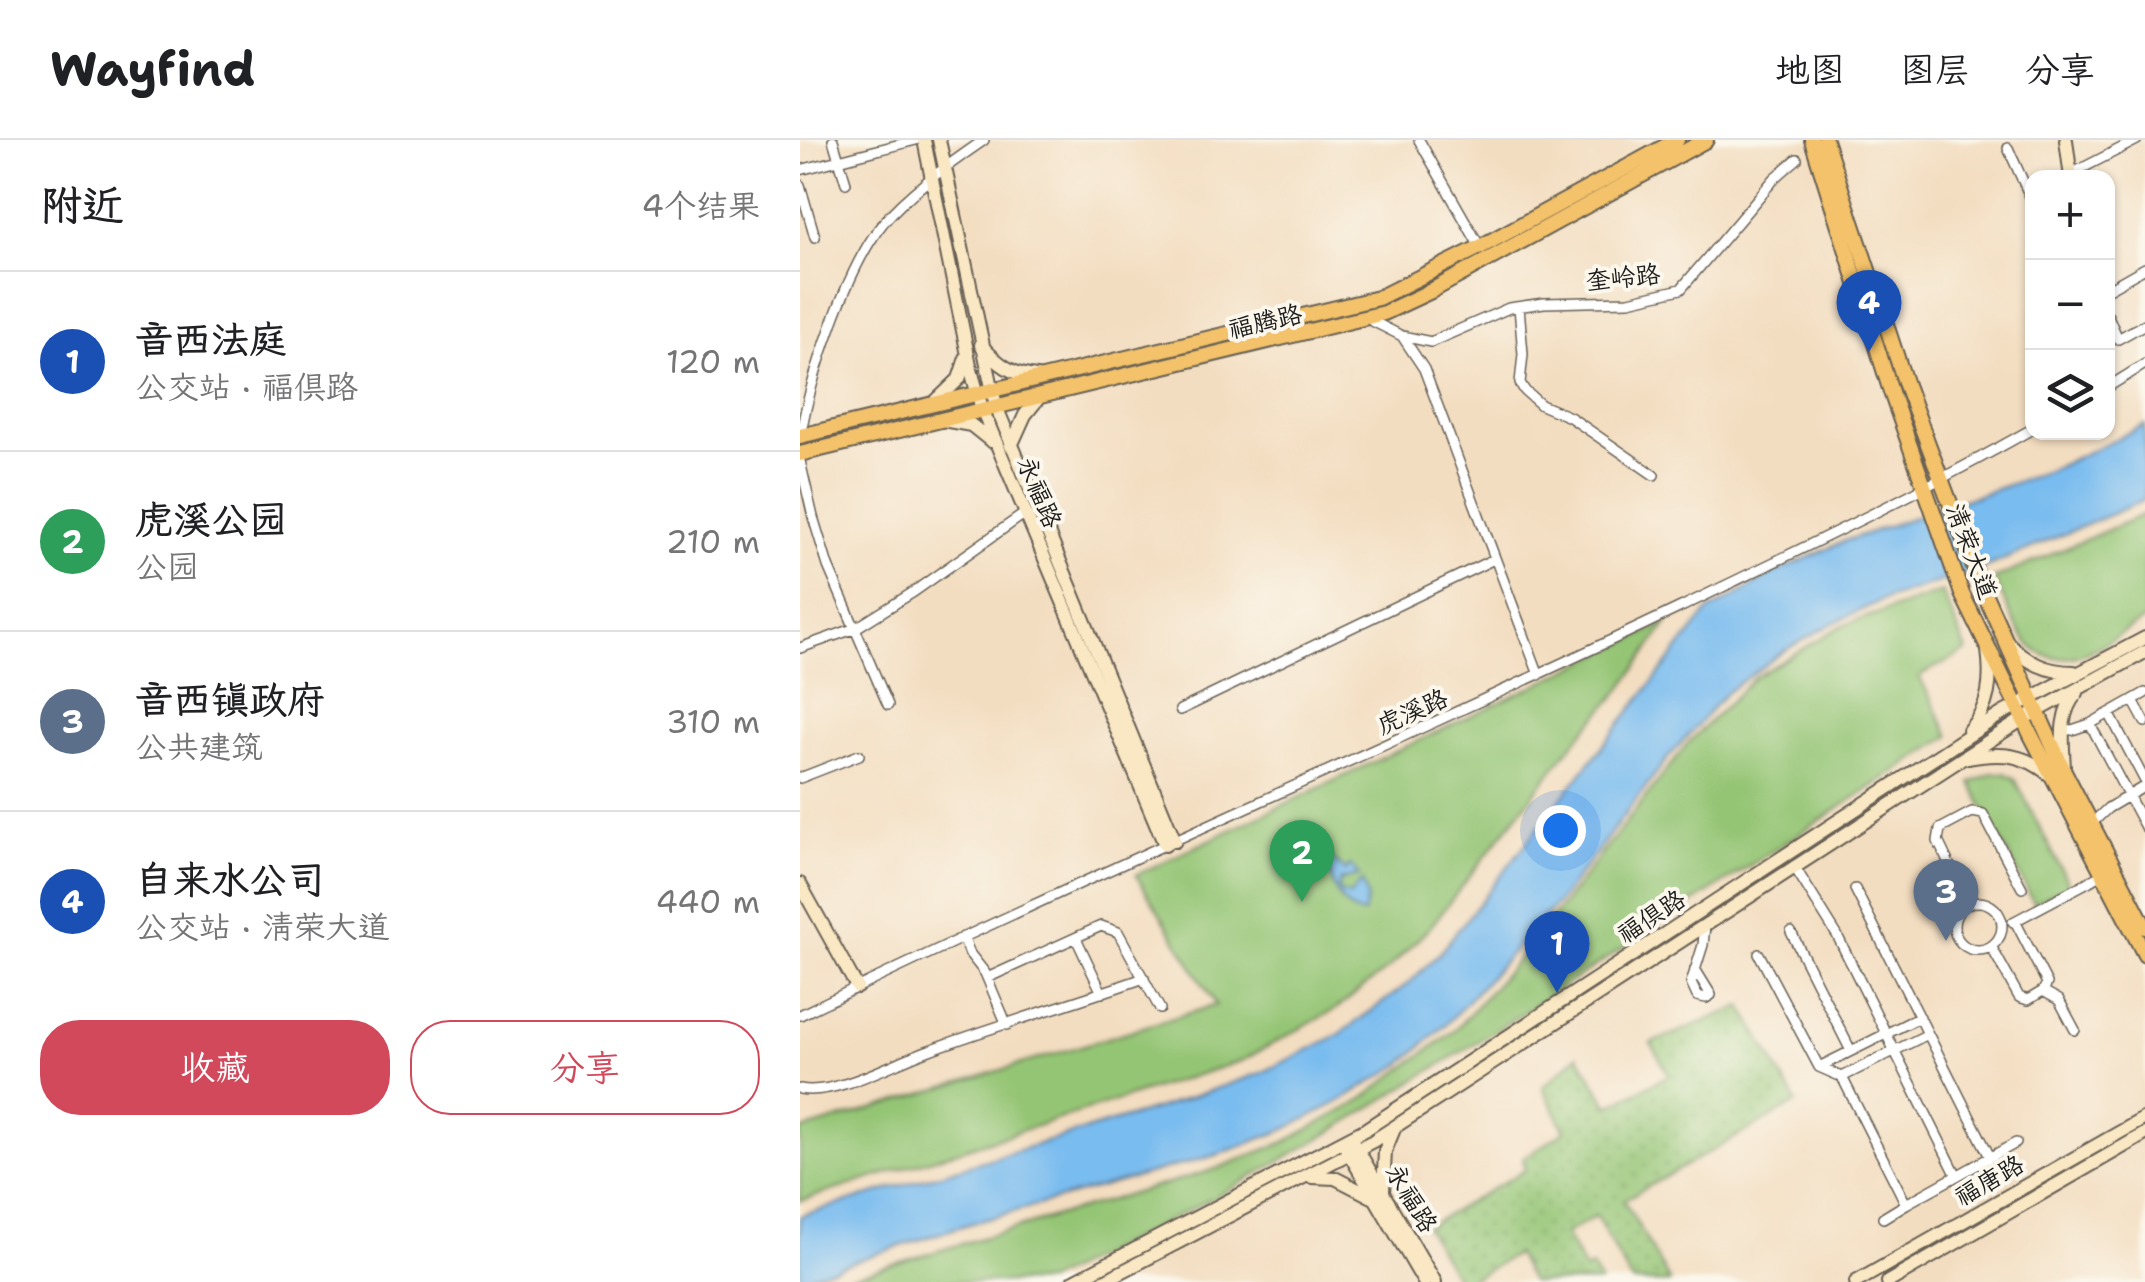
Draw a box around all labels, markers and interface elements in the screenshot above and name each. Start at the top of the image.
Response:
text: Wayfind [50,37,256,101]
text: 地图 [1775,46,1845,93]
text: 图层 [1900,46,1970,93]
text: 分享 [2025,46,2095,93]
map controls [2025,170,2115,440]
button: + [2025,170,2115,260]
text: 附近 [40,177,124,233]
text: 4个结果 [642,184,760,227]
street label: 奎岭路 [1584,256,1662,298]
button: − [2025,260,2115,350]
pin: 4 [1836,270,1902,352]
street label: 福腾路 [1225,296,1305,346]
text: 音西法庭 [135,314,287,365]
text: 1 [65,340,80,383]
text: 120 m [666,340,760,383]
button: layers [2025,350,2115,440]
text: 公交站 · 福俱路 [135,365,358,408]
street label: 永福路 [1010,451,1070,533]
text: 虎溪公园 [135,494,287,545]
street label: 清荣大道 [1938,498,2006,604]
text: 2 [61,520,84,563]
text: 210 m [666,520,760,563]
text: 公园 [135,545,199,588]
text: 音西镇政府 [135,674,325,725]
street label: 虎溪路 [1371,680,1453,742]
text: 3 [61,700,84,743]
text: 310 m [666,700,760,743]
text: 公共建筑 [135,725,263,768]
your location [1535,805,1586,856]
pin: 2 [1270,820,1334,902]
text: 自来水公司 [135,854,325,905]
pin: 3 [1914,858,1978,941]
text: 4 [61,880,84,923]
text: 440 m [655,880,760,923]
street label: 福俱路 [1610,881,1692,951]
text: 公交站 · 清荣大道 [135,905,390,948]
pin: 1 [1524,910,1590,993]
button: 收藏 [40,1020,390,1115]
button: 分享 [410,1020,760,1115]
street label: 福唐路 [1948,1147,2030,1213]
street label: 永福路 [1378,1157,1446,1239]

